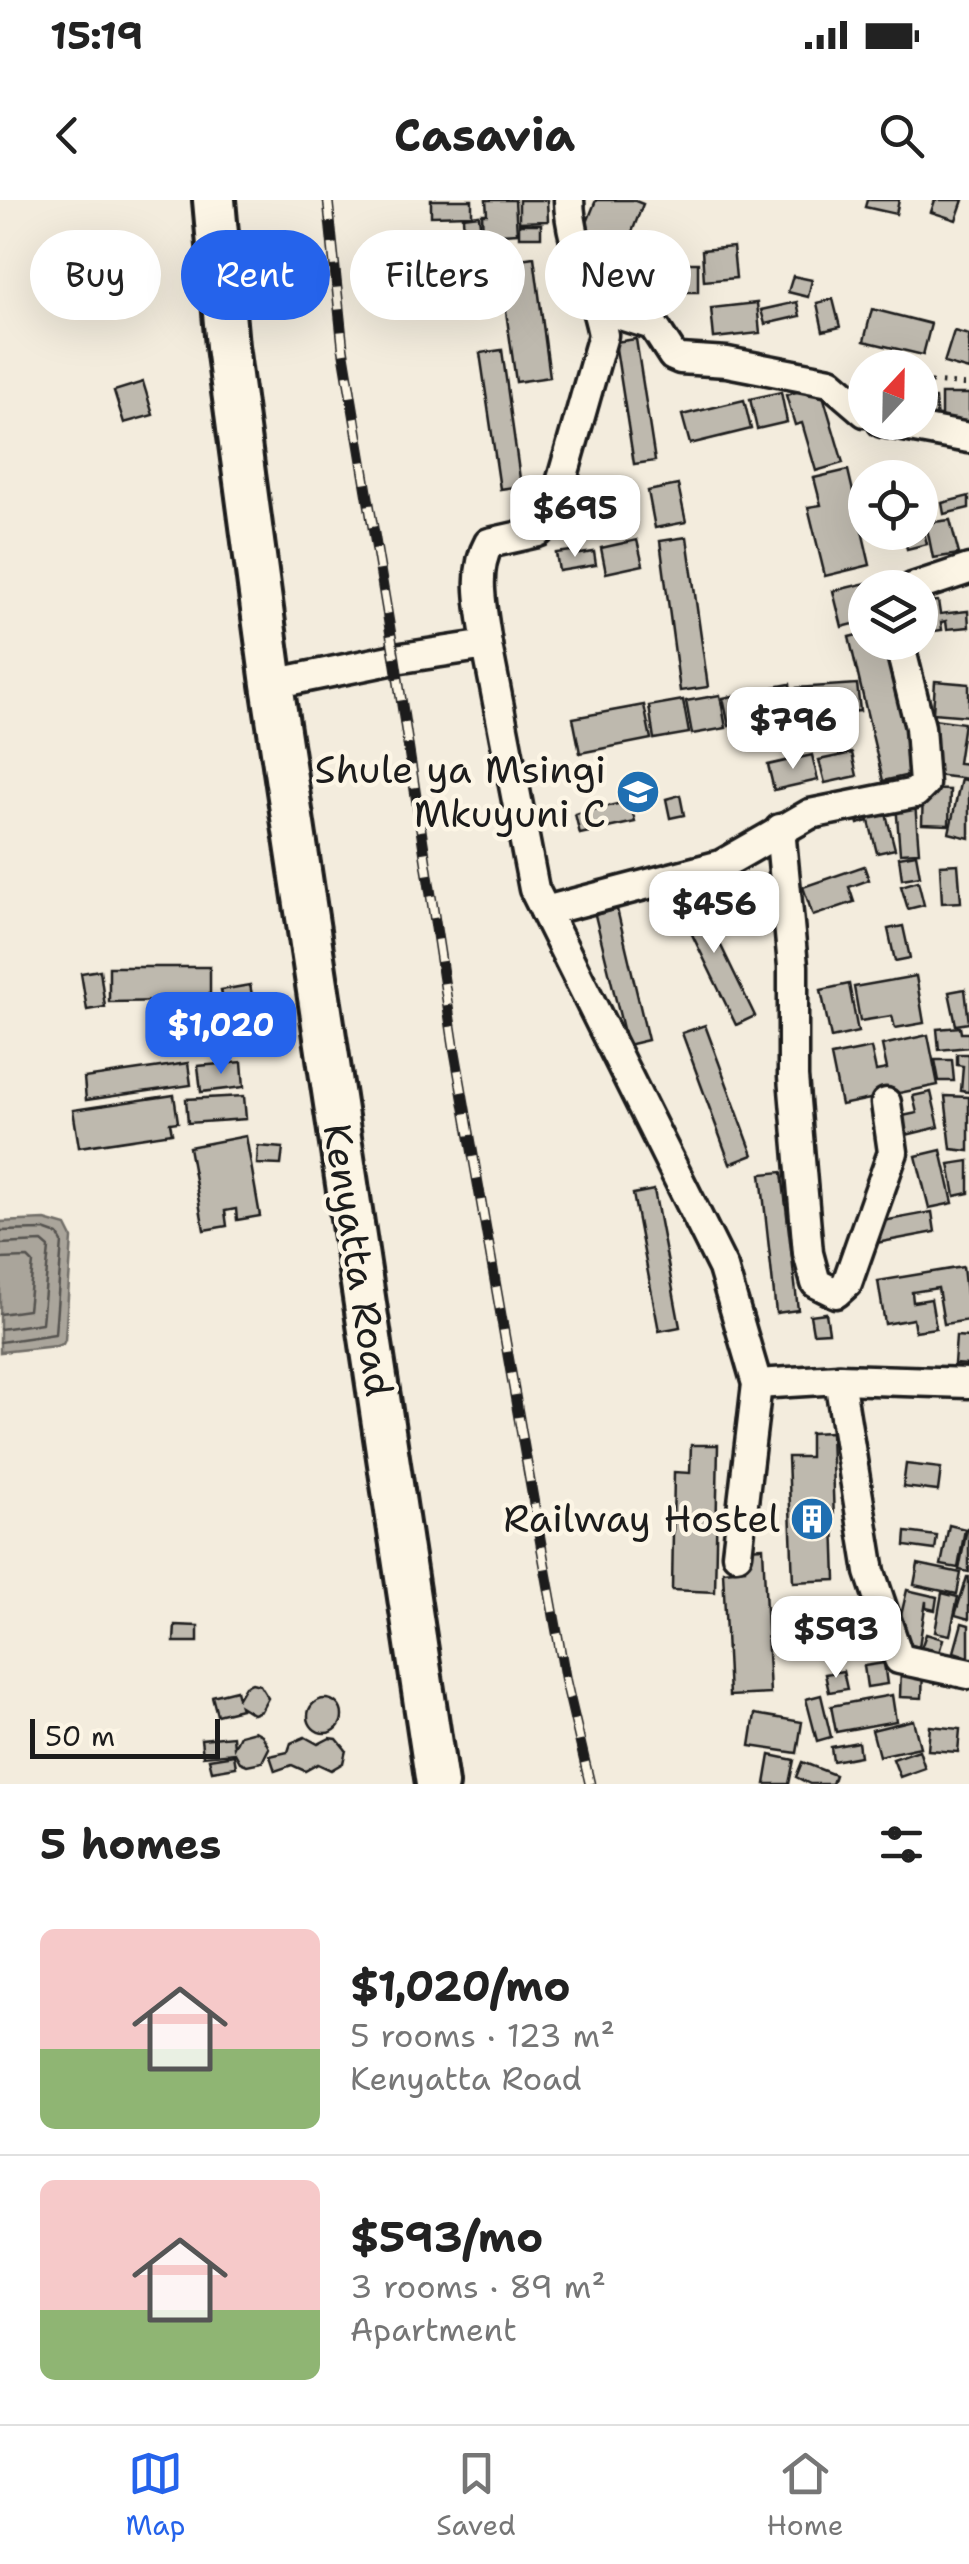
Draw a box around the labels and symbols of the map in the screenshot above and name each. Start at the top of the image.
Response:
north arrow [848,350,938,440]
pin: $695 [516,475,634,560]
pin: $796 [734,687,852,772]
place label: Shule ya Msingi Mkuyuni C [315,744,606,839]
school or university icon: Shule ya Msingi Mkuyuni C [615,769,661,815]
pin: $456 [655,871,773,956]
pin: $1,020 [140,992,302,1077]
street label: Kenyatta Road [312,1120,405,1400]
place label: Railway Hostel [503,1493,781,1544]
building icon: Railway Hostel [789,1496,835,1542]
pin: $593 [777,1596,895,1681]
scale bar [30,1714,220,1758]

